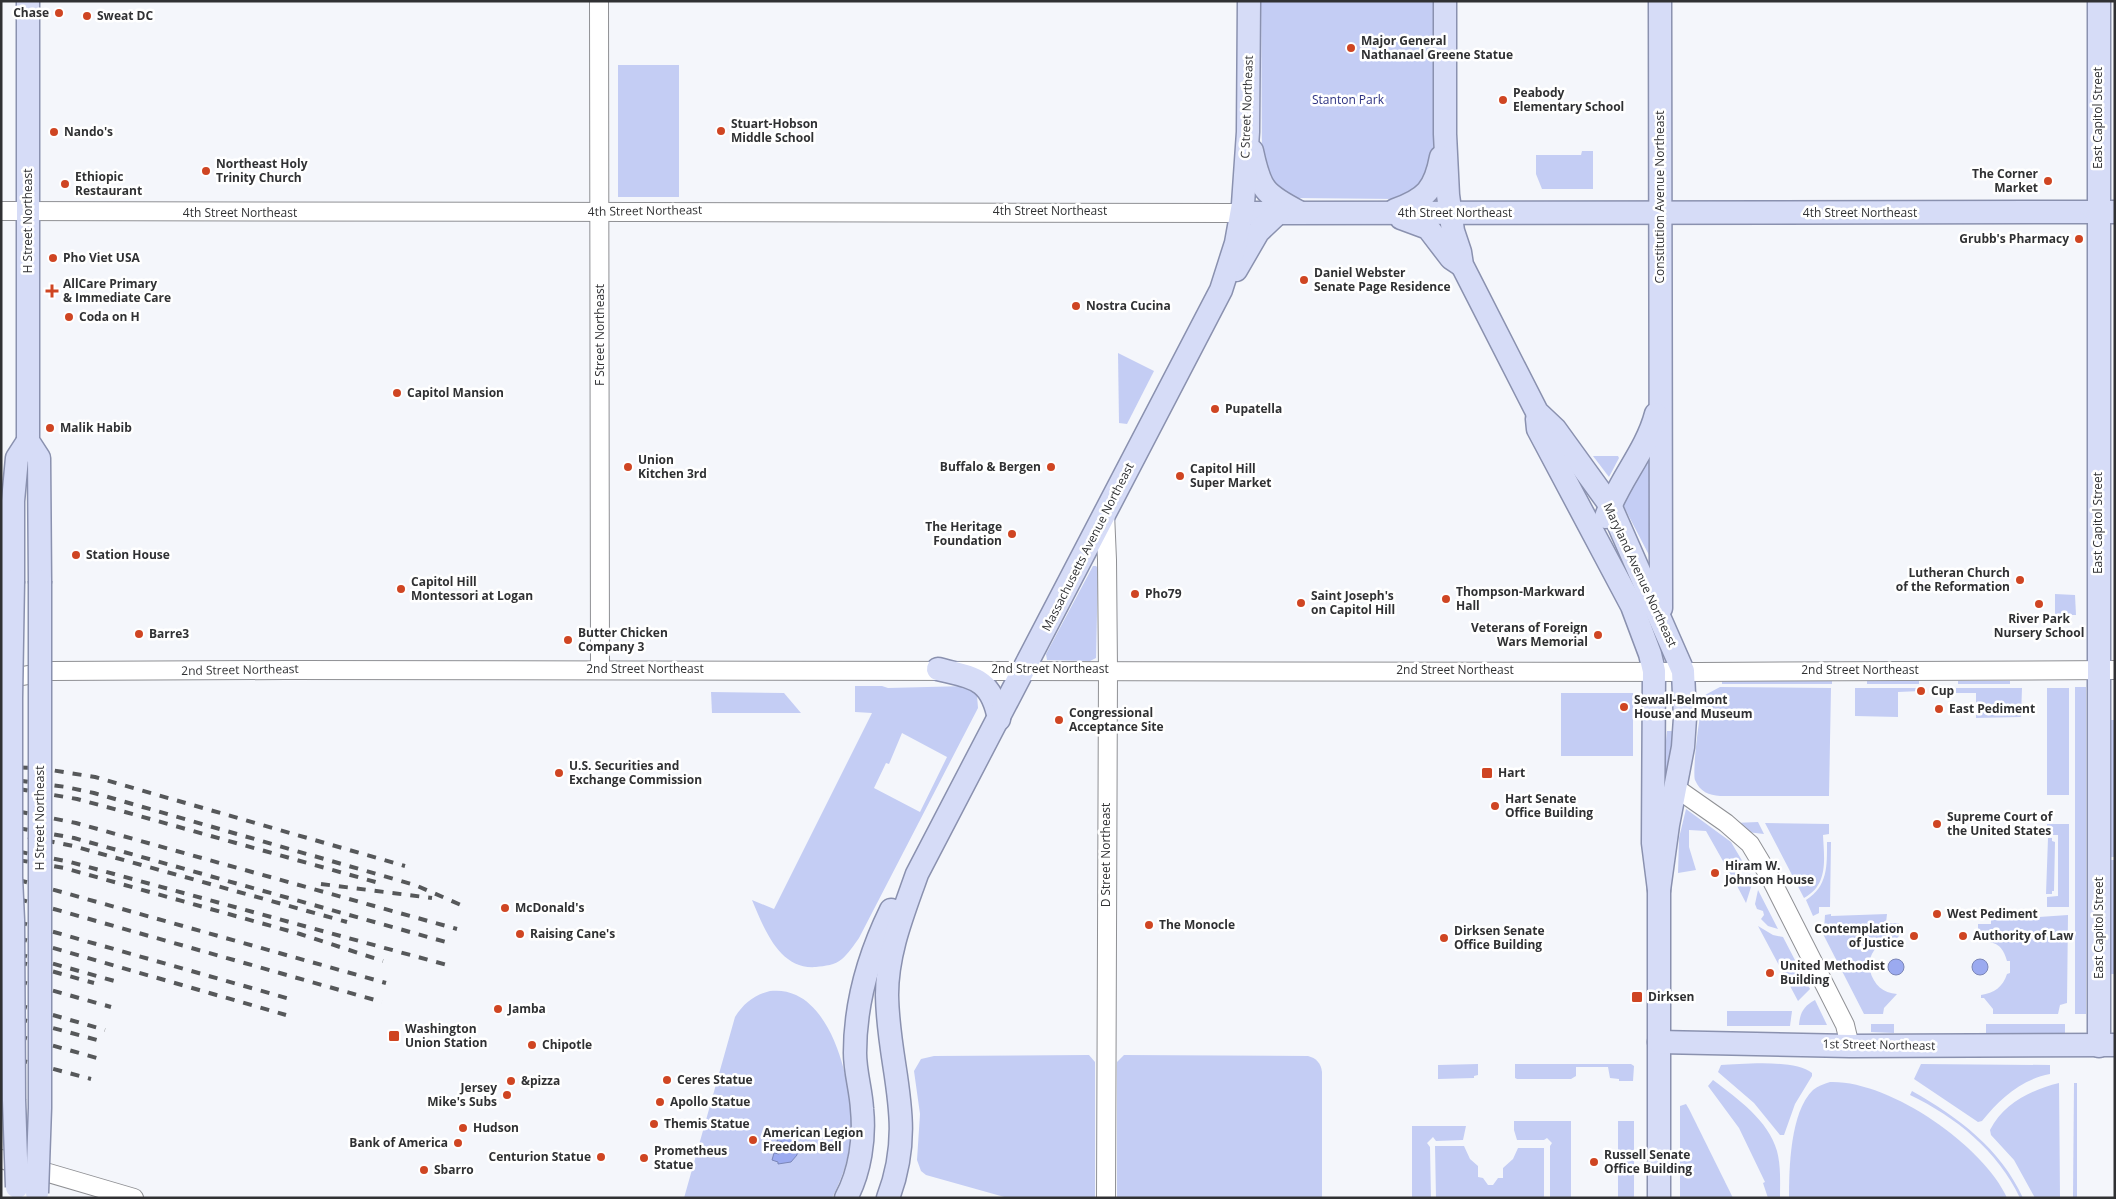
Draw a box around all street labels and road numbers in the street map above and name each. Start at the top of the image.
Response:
street label: C Street Northeast [1236,55,1257,159]
street label: East Capitol Street [2089,67,2106,169]
street label: Constitution Avenue Northeast [1651,111,1668,283]
street label: H Street Northeast [19,169,36,273]
street label: 4th Street Northeast [588,201,702,220]
street label: 4th Street Northeast [993,202,1107,219]
street label: 4th Street Northeast [183,204,297,221]
street label: 4th Street Northeast [1398,204,1512,221]
street label: 4th Street Northeast [1803,204,1917,221]
street label: F Street Northeast [591,284,608,386]
street label: Massachusetts Avenue Northeast [1038,460,1138,634]
street label: East Capitol Street [2089,472,2106,574]
street label: Maryland Avenue Northeast [1600,500,1681,650]
street label: 2nd Street Northeast [181,660,299,679]
street label: 2nd Street Northeast [586,660,704,677]
street label: 2nd Street Northeast [991,660,1109,677]
street label: 2nd Street Northeast [1396,661,1514,678]
street label: 2nd Street Northeast [1801,661,1919,678]
street label: H Street Northeast [31,766,48,870]
street label: D Street Northeast [1097,803,1114,907]
street label: East Capitol Street [2090,877,2107,979]
street label: 1st Street Northeast [1822,1035,1936,1054]

